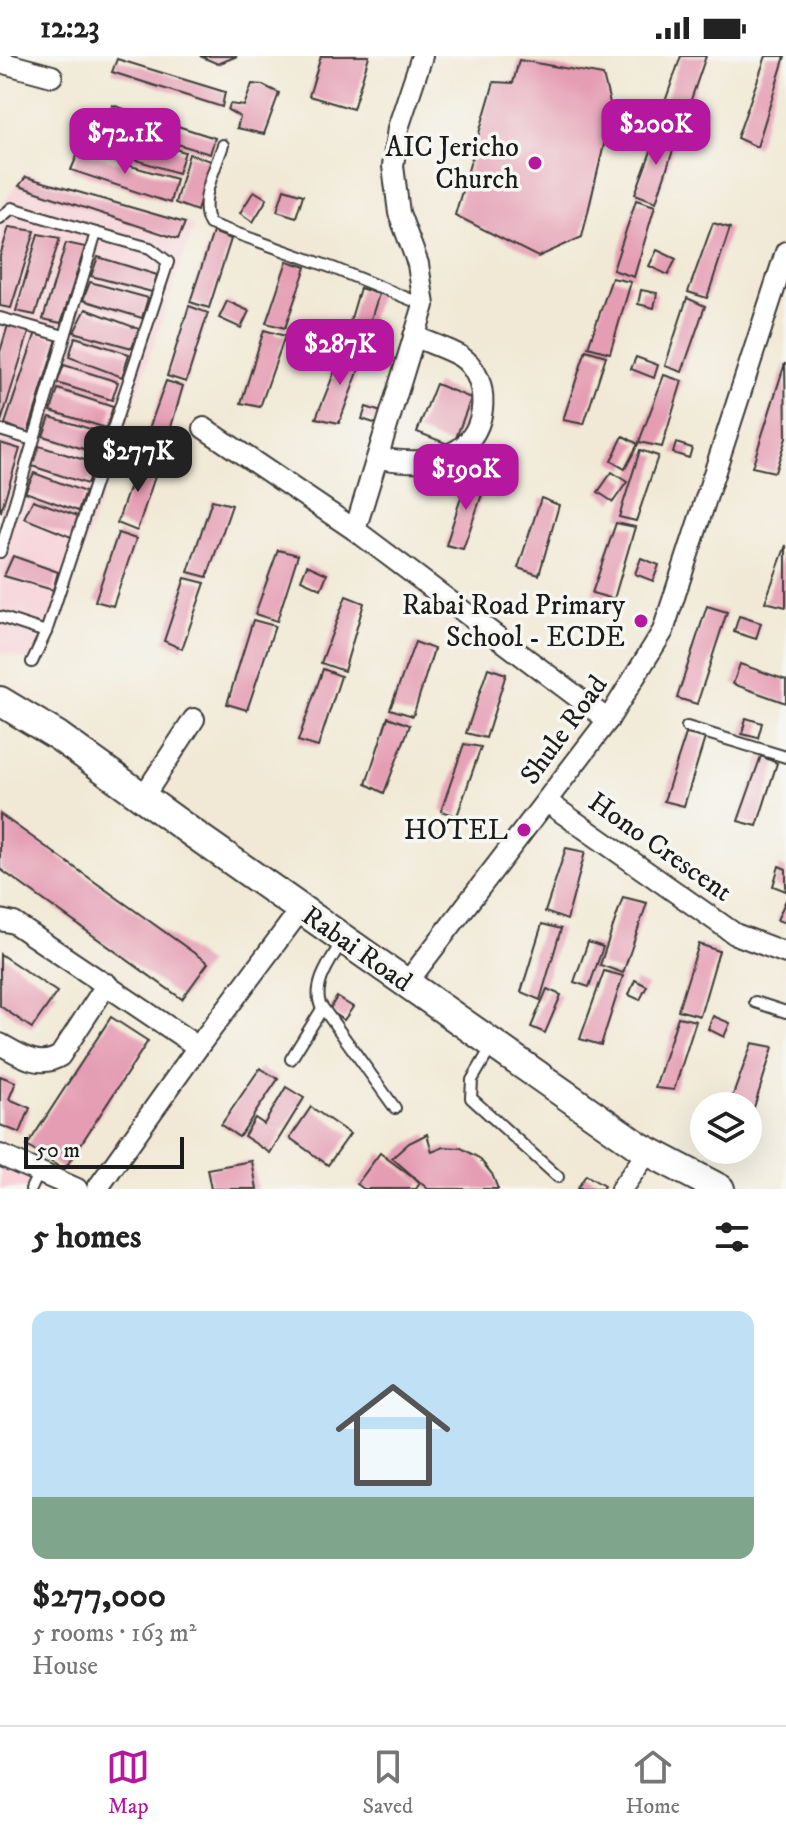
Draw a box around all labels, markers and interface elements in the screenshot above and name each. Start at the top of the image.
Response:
text: 12:23 [40,10,100,47]
pin: $200K [600,99,712,167]
pin: $72.1K [60,108,190,176]
text: $200K [619,108,693,141]
text: $72.1K [87,117,163,150]
place label: AIC Jericho Church [385,130,519,197]
marker: AIC Jericho Church [526,154,544,172]
pin: $287K [284,319,396,387]
text: $287K [304,328,376,361]
pin: $277K [82,426,194,494]
text: $277K [102,435,174,468]
pin: $190K [410,444,522,512]
text: $190K [432,453,500,486]
place label: Rabai Road Primary School - ECDE [402,588,626,655]
marker: Rabai Road Primary School - ECDE [632,612,650,630]
street label: Shule Road [513,668,615,792]
street label: Hono Crescent [581,785,739,909]
place label: HOTEL [404,813,508,848]
marker: HOTEL [515,821,533,839]
street label: Rabai Road [295,898,419,1000]
map controls [690,1092,762,1164]
button: layers [690,1092,762,1164]
scale bar [24,1133,184,1169]
text: 50 m [36,1137,80,1164]
icon: filters [710,1215,754,1259]
text: 5 homes [32,1216,141,1258]
icon: home [321,1363,465,1507]
text: $277,000 [32,1575,166,1617]
text: 5 rooms · 163 m² [32,1617,197,1650]
text: House [32,1650,98,1683]
tab: Map [106,1745,150,1820]
tab: Saved [363,1745,413,1820]
tab: Home [625,1745,680,1820]

